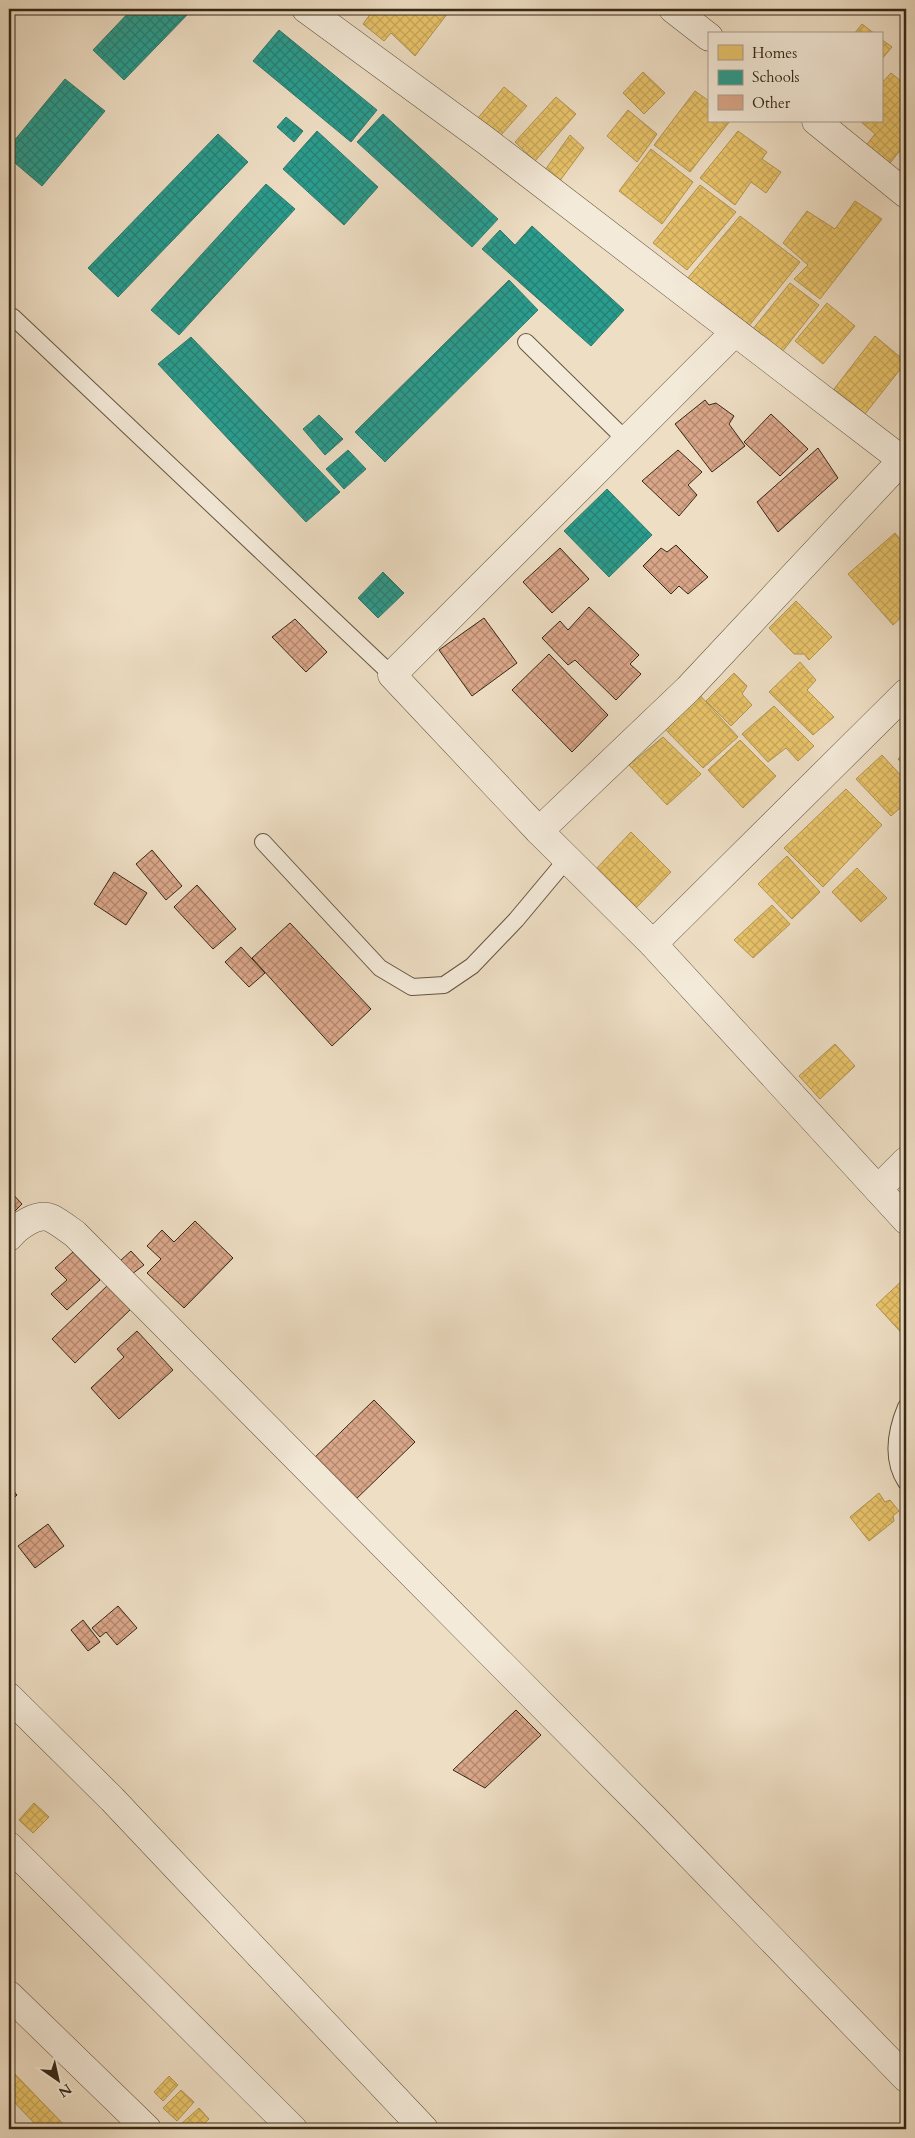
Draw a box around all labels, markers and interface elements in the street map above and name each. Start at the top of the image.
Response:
legend [708,32,882,122]
text: Homes [752,43,797,63]
text: Schools [752,67,800,87]
text: Other [752,93,791,113]
north arrow [32,2056,82,2106]
text: N [55,2079,75,2102]

